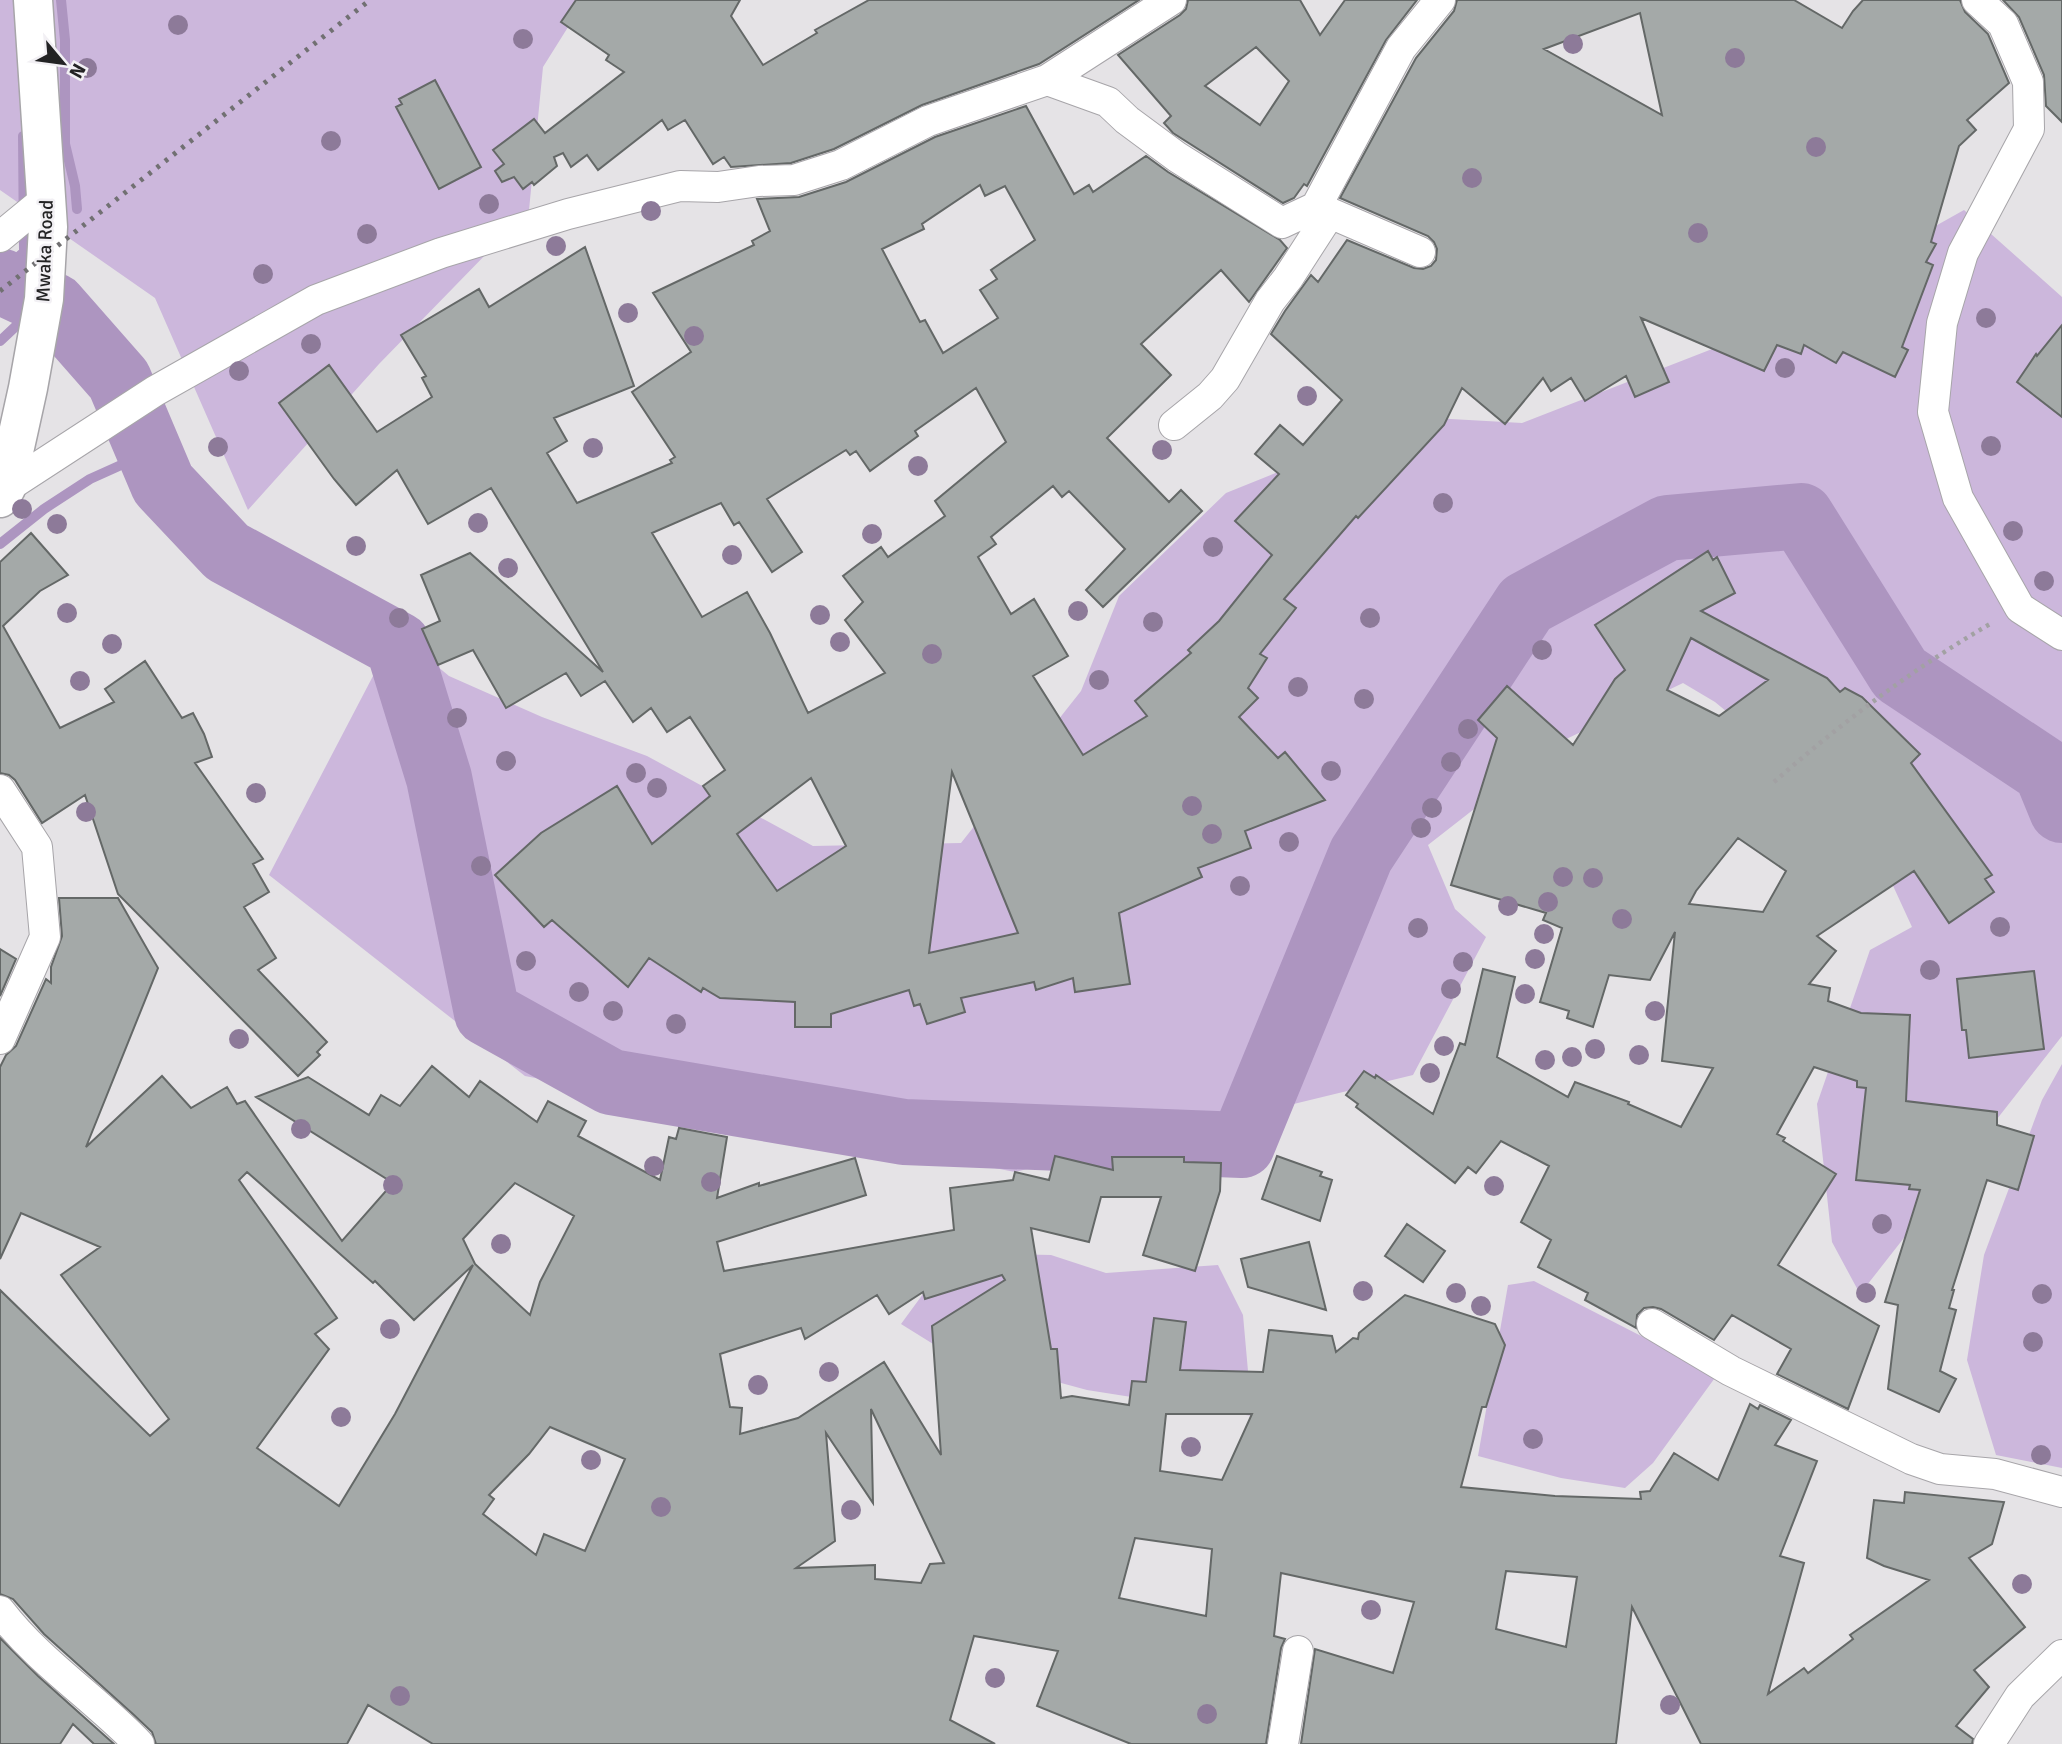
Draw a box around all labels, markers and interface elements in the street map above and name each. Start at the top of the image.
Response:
north arrow [28,28,98,98]
text: N [63,59,91,82]
street label: Mwaka Road [31,199,59,303]

